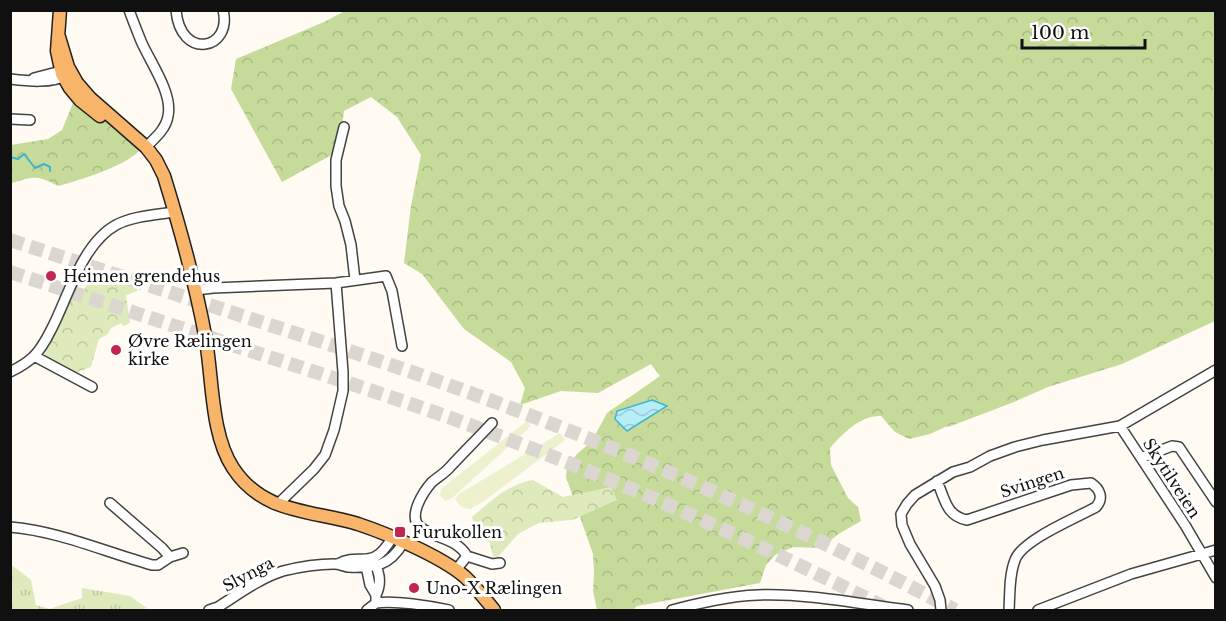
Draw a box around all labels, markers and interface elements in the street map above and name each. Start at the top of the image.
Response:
scale bar [1022,12,1145,50]
text: 100 m [1031,22,1089,44]
place label: Heimen grendehus [63,266,220,286]
marker: Heimen grendehus [44,269,58,283]
place label: Øvre Rælingen kirke [128,331,252,369]
marker: Øvre Rælingen kirke [109,343,123,357]
street label: Skytilveien [1139,434,1205,522]
street label: Svingen [998,462,1066,502]
place label: Furukollen [412,522,502,542]
marker: Furukollen [393,525,407,539]
street label: Slynga [219,552,277,596]
place label: Uno-X Rælingen [426,578,562,598]
marker: Uno-X Rælingen [407,581,421,595]

